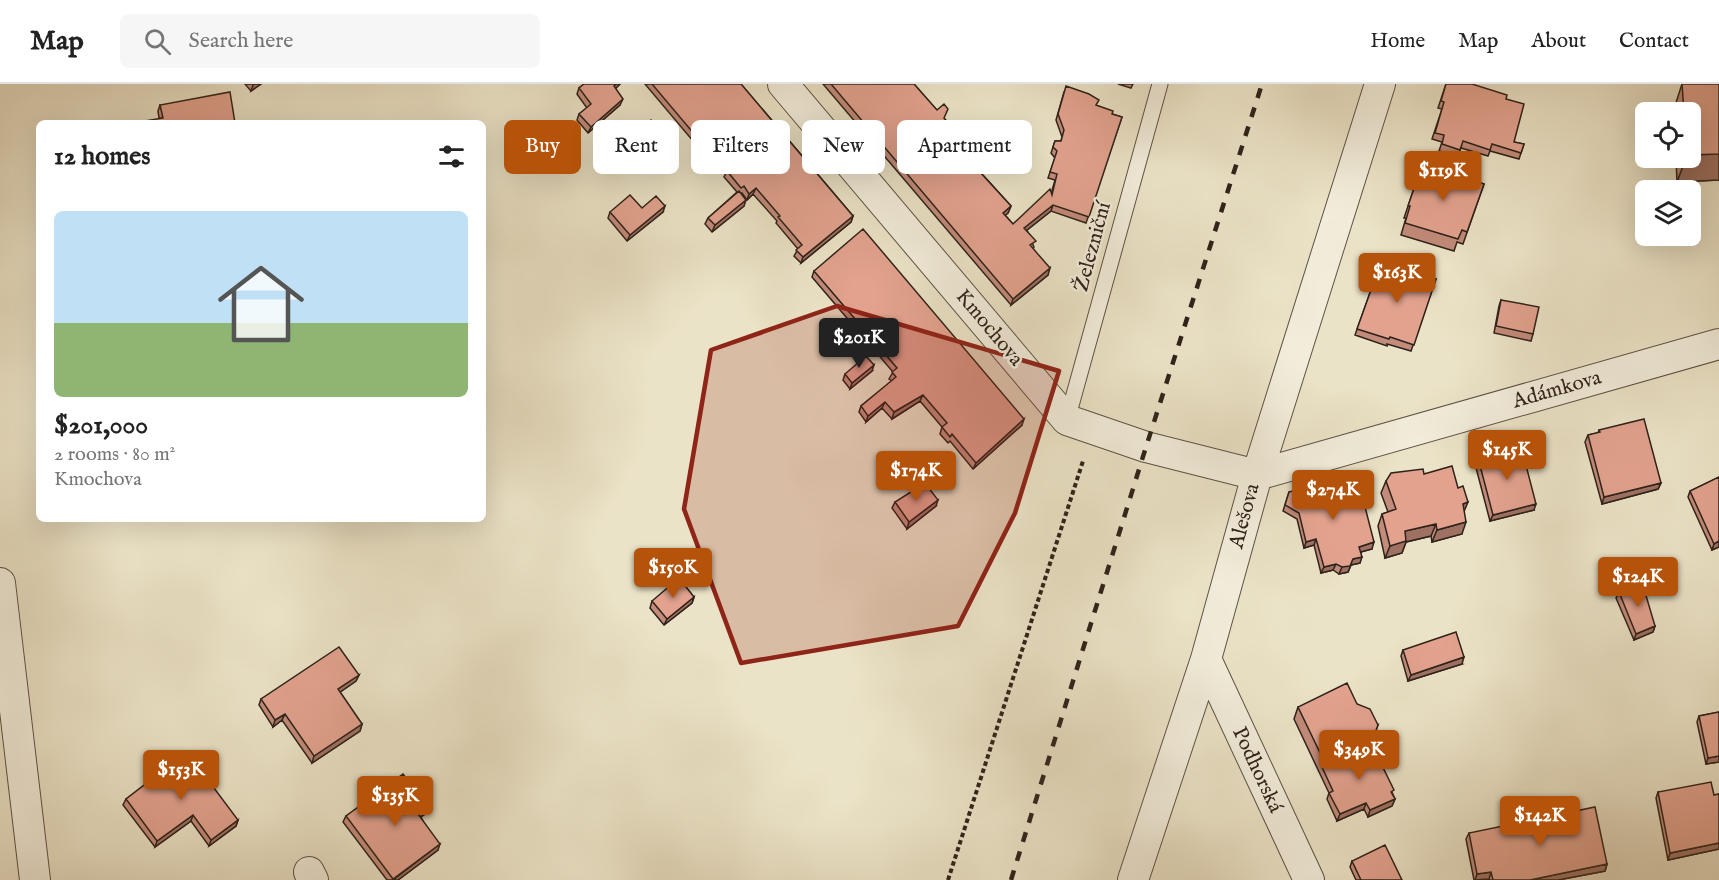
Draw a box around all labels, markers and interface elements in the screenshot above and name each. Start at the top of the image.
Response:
search box [120,14,540,68]
text: Map [30,24,84,59]
icon: search [141,25,174,58]
text: Search here [189,27,293,55]
text: Home [1370,28,1425,55]
text: Map [1458,28,1498,55]
text: About [1531,28,1586,55]
text: Contact [1619,28,1689,55]
map controls [1635,102,1701,246]
button: locate [1635,102,1701,168]
chip: Buy [504,120,581,174]
chip: Rent [593,120,679,174]
chip: Filters [691,120,790,174]
chip: New [802,120,885,174]
chip: Apartment [897,120,1032,174]
text: 12 homes [54,140,150,173]
icon: filters [435,140,468,173]
pin: $119K [1401,151,1485,202]
text: $119K [1418,158,1468,183]
button: layers [1635,180,1701,246]
street label: Železniční [1068,198,1118,295]
icon: home [207,250,315,358]
pin: $163K [1355,253,1439,304]
text: $163K [1373,260,1421,285]
street label: Kmochova [949,284,1030,373]
pin: $201K [817,318,901,369]
text: $201K [833,325,885,350]
street label: Adámkova [1508,364,1605,416]
text: $201,000 [54,409,148,442]
pin: $145K [1465,430,1549,481]
text: $145K [1482,437,1532,462]
text: 2 rooms · 80 m² [54,442,175,467]
pin: $174K [874,451,958,502]
text: $174K [890,458,942,483]
text: Kmochova [54,467,142,492]
pin: $274K [1291,470,1375,521]
text: $274K [1306,477,1360,502]
street label: Alešova [1223,480,1267,552]
pin: $150K [631,548,715,599]
text: $150K [648,555,698,580]
pin: $124K [1596,557,1680,608]
text: $124K [1612,564,1664,589]
street label: Podhorská [1225,723,1289,818]
pin: $349K [1317,730,1401,781]
text: $349K [1333,737,1385,762]
pin: $153K [139,750,223,801]
text: $153K [157,757,205,782]
pin: $135K [353,776,437,827]
text: $135K [371,783,419,808]
pin: $142K [1498,796,1582,847]
text: $142K [1514,803,1566,828]

